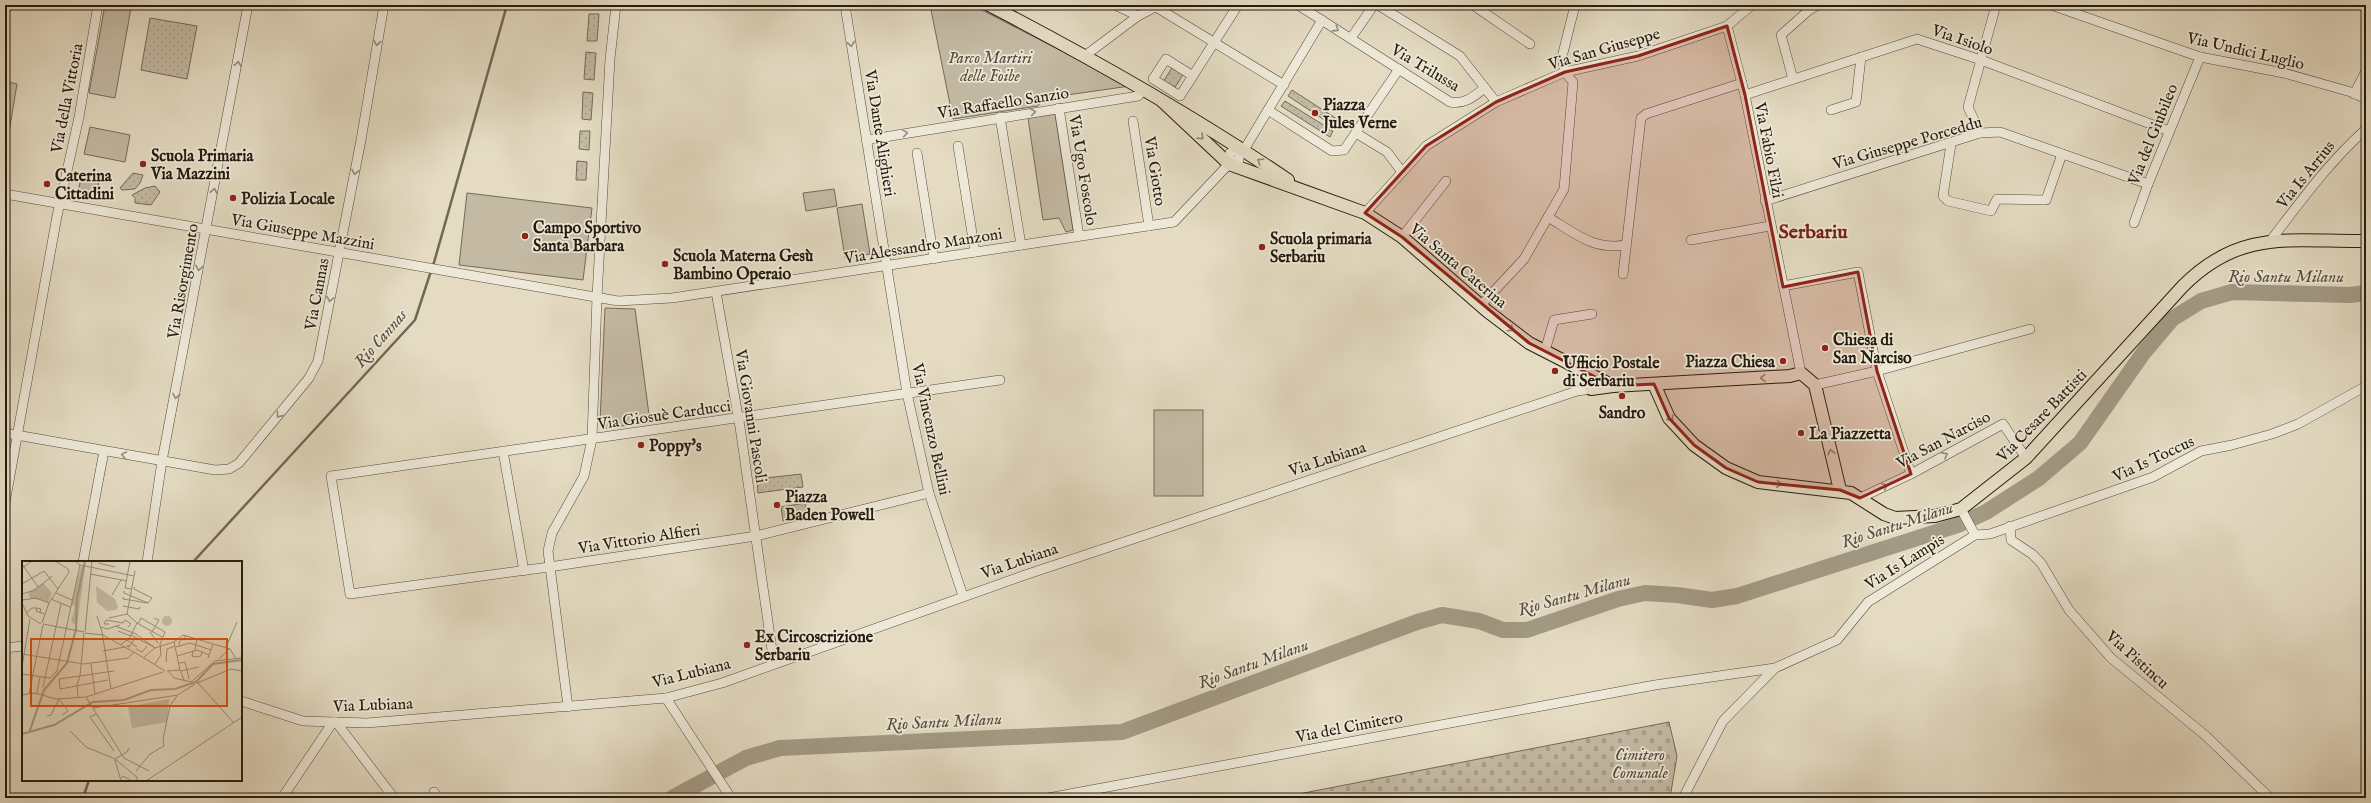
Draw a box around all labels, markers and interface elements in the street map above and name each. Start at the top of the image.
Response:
street label: Via Isiolo [1928,21,1996,61]
one-way arrow [1332,24,1339,32]
street label: Via San Giuseppe [1545,24,1663,76]
street label: Via Undici Luglio [2184,29,2307,75]
one-way arrow [374,40,382,47]
one-way arrow [846,40,855,47]
street label: Via Trilussa [1386,40,1463,97]
street label: Via della Vittoria [47,42,88,156]
park label: Parco Martiri delle Foibe [948,49,1033,87]
one-way arrow [233,60,242,67]
street label: Via Dante Alighieri [859,68,899,198]
street label: Via del Giubileo [2124,81,2183,189]
street label: Via Raffaello Sanzio [935,84,1071,124]
place label: Piazza Jules Verne [1321,96,1398,134]
street label: Via Fabio Filzi [1749,100,1787,200]
one-way arrow [1030,108,1036,117]
marker: Piazza Jules Verne [1310,108,1320,118]
street label: Via Ugo Foscolo [1063,113,1101,227]
street label: Via Giuseppe Porceddu [1830,113,1985,175]
one-way arrow [901,129,908,138]
one-way arrow [1196,132,1204,140]
street label: Via Giotto [1138,134,1169,208]
street label: Via Is Arrius [2272,137,2340,214]
place label: Scuola Primaria Via Mazzini [150,147,255,185]
one-way arrow [1257,158,1264,166]
marker: Scuola Primaria Via Mazzini [138,159,148,169]
place label: Caterina Cittadini [55,167,115,205]
one-way arrow [351,168,360,175]
marker: Caterina Cittadini [42,179,52,189]
one-way arrow [209,188,217,194]
place label: Polizia Locale [241,190,336,210]
marker: Polizia Locale [228,193,238,203]
street label: Via Giuseppe Mazzini [228,210,376,255]
place label: Campo Sportivo Santa Barbara [533,219,641,257]
street label: Via Santa Caterina [1404,219,1511,313]
district label: Serbariu [1778,220,1848,245]
street label: Via Risorgimento [164,222,204,342]
street label: Via Alessandro Manzoni [842,225,1004,270]
place label: Scuola primaria Serbariu [1270,230,1373,268]
marker: Campo Sportivo Santa Barbara [520,231,530,241]
marker: Scuola primaria Serbariu [1257,242,1267,252]
place label: Scuola Materna Gesù Bambino Operaio [673,247,814,285]
street label: Via Cannas [301,256,335,333]
marker: Scuola Materna Gesù Bambino Operaio [660,259,670,269]
one-way arrow [196,265,204,271]
water label: Rio Santu Milanu [2228,267,2344,288]
one-way arrow [327,296,335,302]
water label: Rio Cannas [350,305,412,372]
one-way arrow [1507,325,1514,332]
place label: Chiesa di San Narciso [1833,331,1912,369]
marker: Chiesa di San Narciso [1820,343,1830,353]
street label: Via Giovanni Pascoli [729,347,770,485]
place label: Piazza Chiesa [1685,353,1776,373]
place label: Ufficio Postale di Serbariu [1562,354,1660,392]
marker: Piazza Chiesa [1778,356,1788,366]
street label: Via Vincenzo Bellini [906,361,954,497]
marker: Ufficio Postale di Serbariu [1550,366,1560,376]
street label: Via Cesare Battisti [1992,366,2092,468]
one-way arrow [1760,373,1766,382]
marker: Sandro [1617,391,1627,401]
one-way arrow [172,393,181,399]
street label: Via Giosuè Carducci [595,397,732,435]
place label: Sandro [1599,404,1646,424]
street label: Via San Narciso [1893,407,1995,474]
one-way arrow [276,410,283,417]
one-way arrow [1666,415,1674,422]
place label: La Piazzetta [1809,425,1892,445]
marker: La Piazzetta [1796,428,1806,438]
street label: Via Is Toccus [2109,432,2198,488]
place label: Poppy's [649,437,702,457]
street label: Via Lubiana [1286,438,1369,482]
marker: Poppy's [636,440,646,450]
one-way arrow [1827,449,1836,456]
one-way arrow [121,451,127,459]
one-way arrow [1941,452,1948,460]
one-way arrow [1776,479,1782,488]
one-way arrow [1881,483,1889,491]
place label: Piazza Baden Powell [785,488,875,526]
water label: Rio Santu Milanu [1839,497,1956,553]
marker: Piazza Baden Powell [772,500,782,510]
street label: Via Vittorio Alfieri [576,520,702,560]
street label: Via Is Lampis [1861,530,1949,596]
street label: Via Lubiana [978,539,1061,585]
inset map [22,561,242,781]
water label: Rio Santu Milanu [1516,569,1633,622]
street label: Via Pistincu [2100,626,2172,694]
place label: Ex Circoscrizione Serbariu [755,628,874,666]
water label: Rio Santu Milanu [1195,635,1312,694]
marker: Ex Circoscrizione Serbariu [742,640,752,650]
street label: Via Lubiana [649,655,733,694]
street label: Via Lubiana [332,695,413,717]
street label: Via del Cimitero [1293,708,1405,748]
water label: Rio Santu Milanu [885,709,1003,736]
park label: Cimitero Comunale [1612,746,1669,784]

